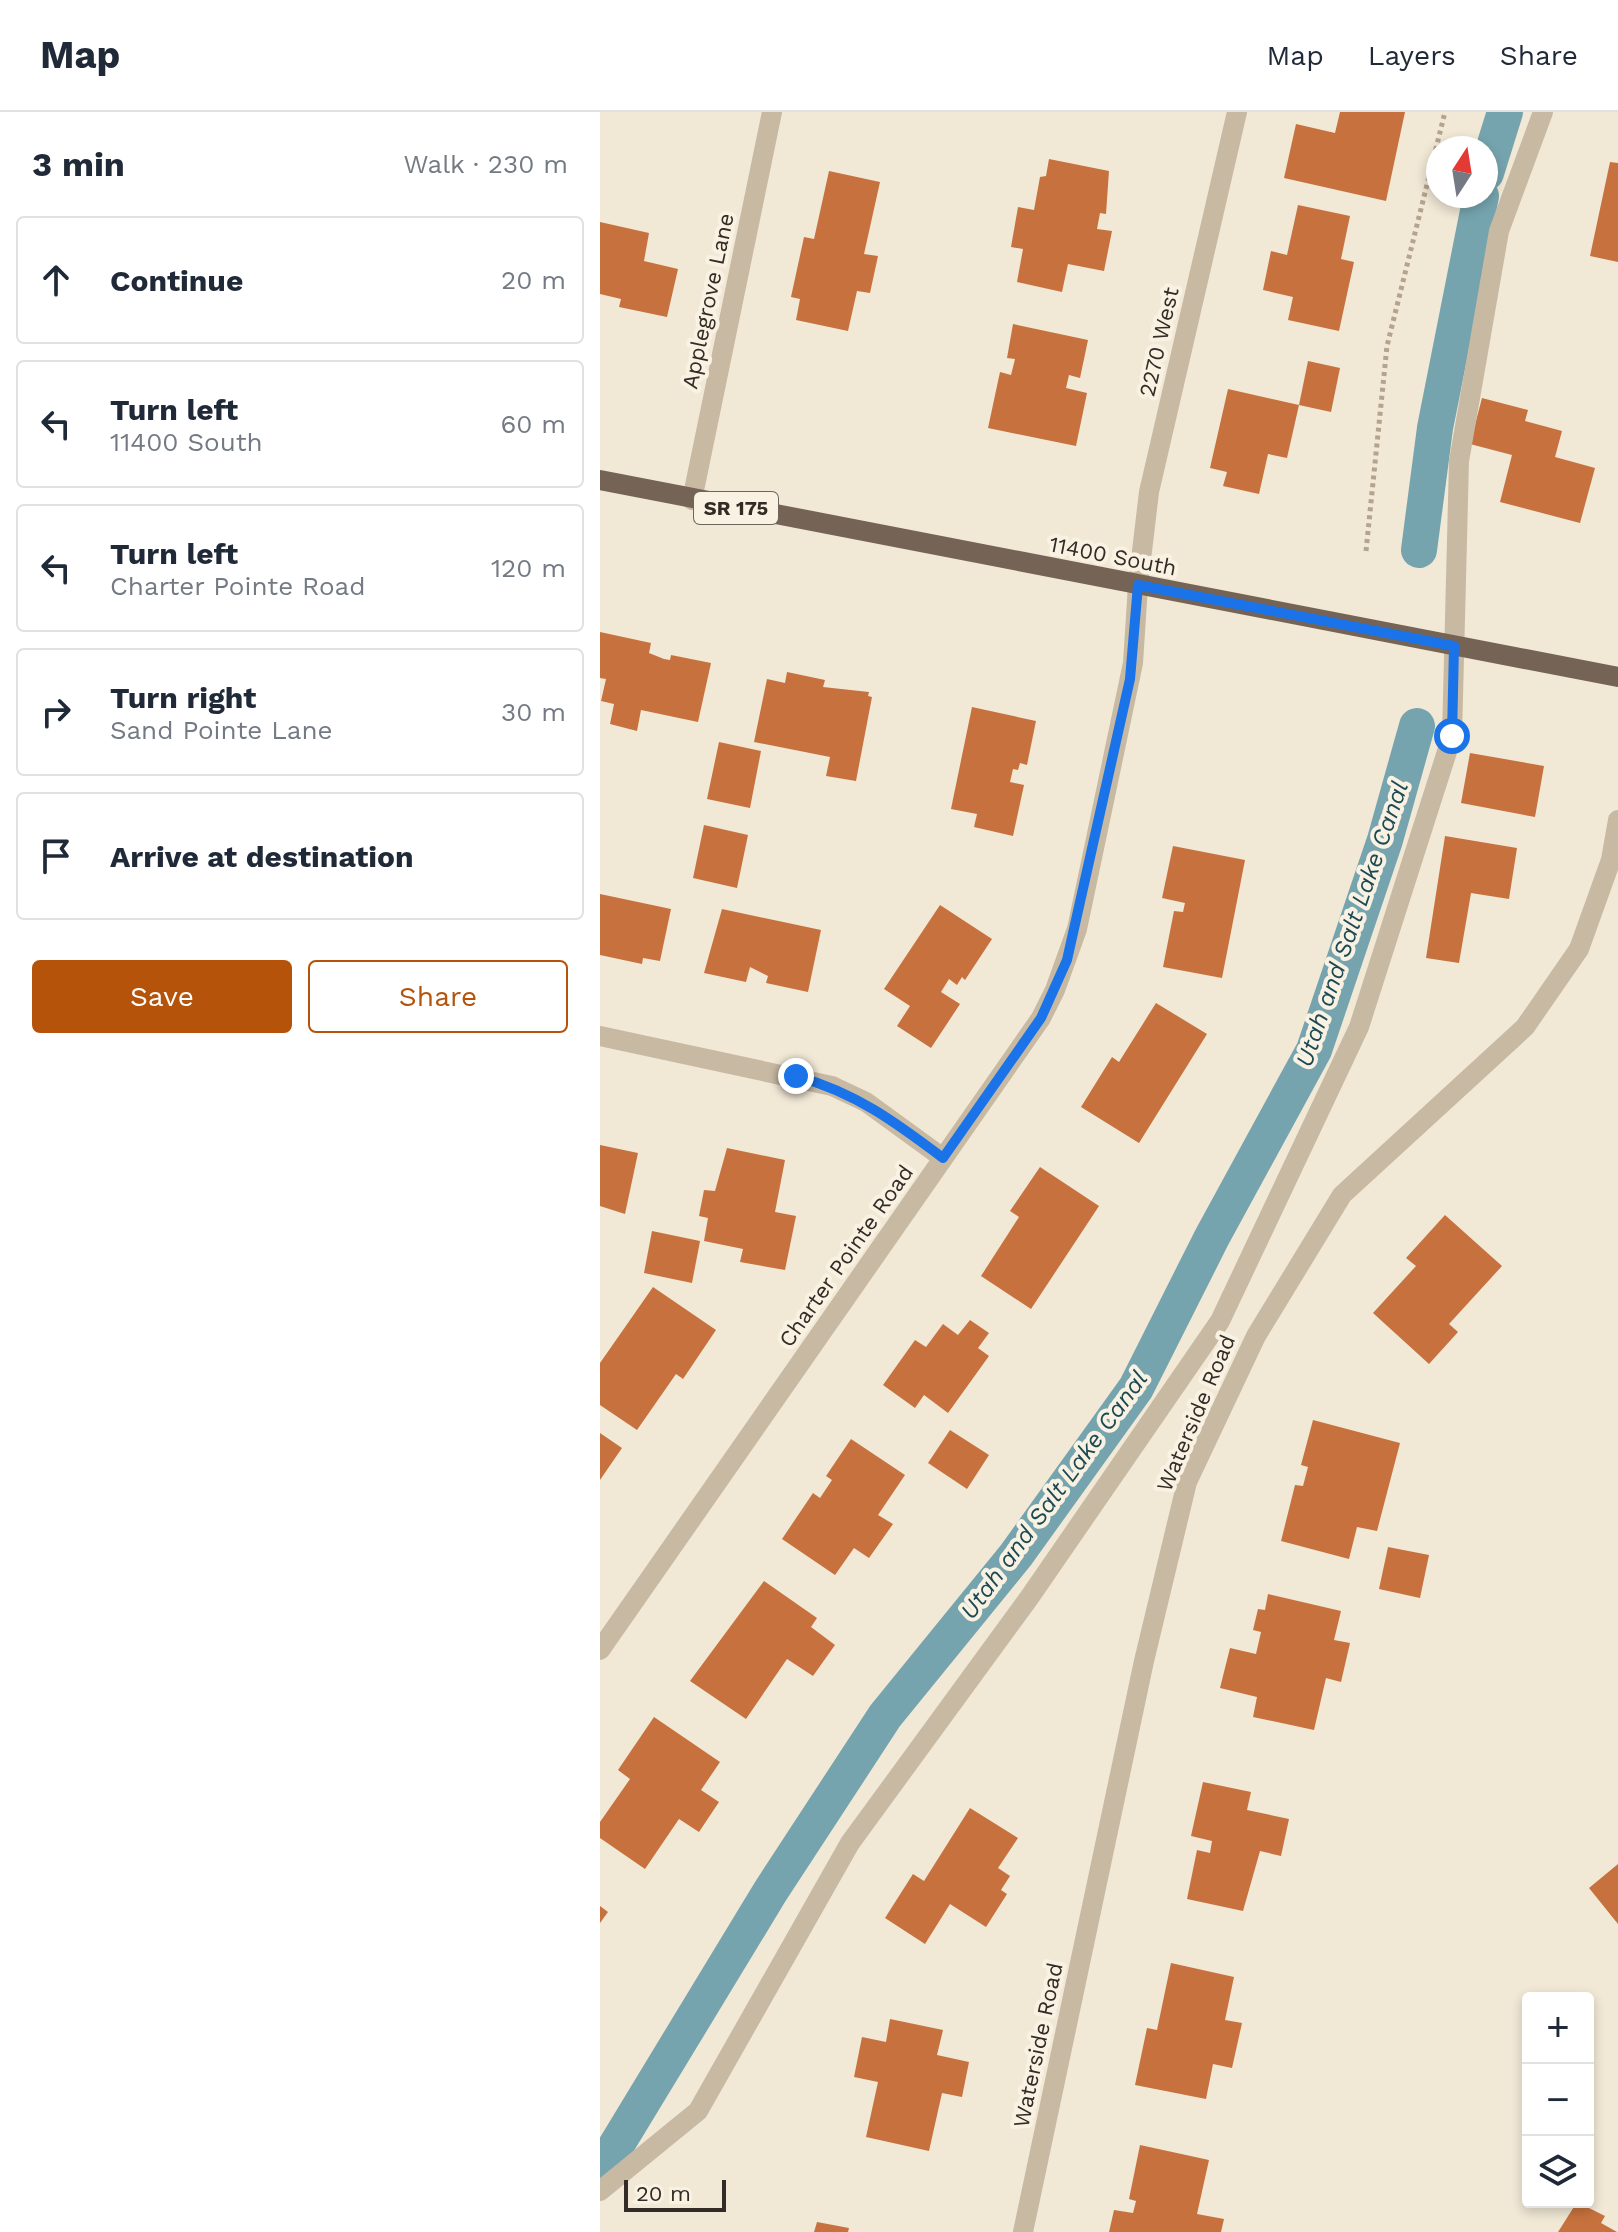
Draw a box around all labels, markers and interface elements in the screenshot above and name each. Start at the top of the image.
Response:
text: Map [40,33,120,77]
text: Map [1267,39,1324,72]
text: Layers [1368,39,1456,72]
text: Share [1500,39,1578,72]
north arrow [1426,136,1498,208]
text: 3 min [32,144,125,184]
text: Walk · 230 m [403,149,568,179]
street label: Applegrove Lane [677,211,739,391]
icon: ahead [34,258,78,302]
text: Continue [110,263,243,298]
text: 20 m [501,265,566,295]
street label: 2270 West [1134,285,1184,399]
text: Turn left [110,392,238,427]
icon: left [34,402,78,446]
text: 60 m [500,409,566,439]
text: 11400 South [110,427,263,457]
road number: SR 175 [694,492,778,524]
street label: 11400 South [1047,531,1179,581]
text: Turn left [110,536,238,571]
icon: left [34,546,78,590]
text: 120 m [491,553,566,583]
text: Charter Pointe Road [110,571,366,601]
text: Turn right [110,680,256,715]
icon: right [34,690,78,734]
text: 30 m [501,697,566,727]
text: Sand Pointe Lane [110,715,333,745]
route start [1434,718,1470,754]
water label: Utah and Salt Lake Canal [1290,778,1414,1070]
icon: arrive [34,834,78,878]
text: Arrive at destination [110,839,414,874]
button: Save [32,960,292,1033]
button: Share [308,960,568,1033]
route end [778,1058,814,1094]
street label: Charter Pointe Road [774,1160,918,1352]
street label: Waterside Road [1152,1331,1240,1495]
water label: Utah and Salt Lake Canal [955,1365,1153,1625]
street label: Waterside Road [1008,1960,1068,2130]
map controls [1522,1992,1594,2208]
button: + [1522,1992,1594,2064]
button: − [1522,2064,1594,2136]
button: layers [1522,2136,1594,2208]
scale bar [624,2176,726,2212]
text: 20 m [636,2181,691,2206]

